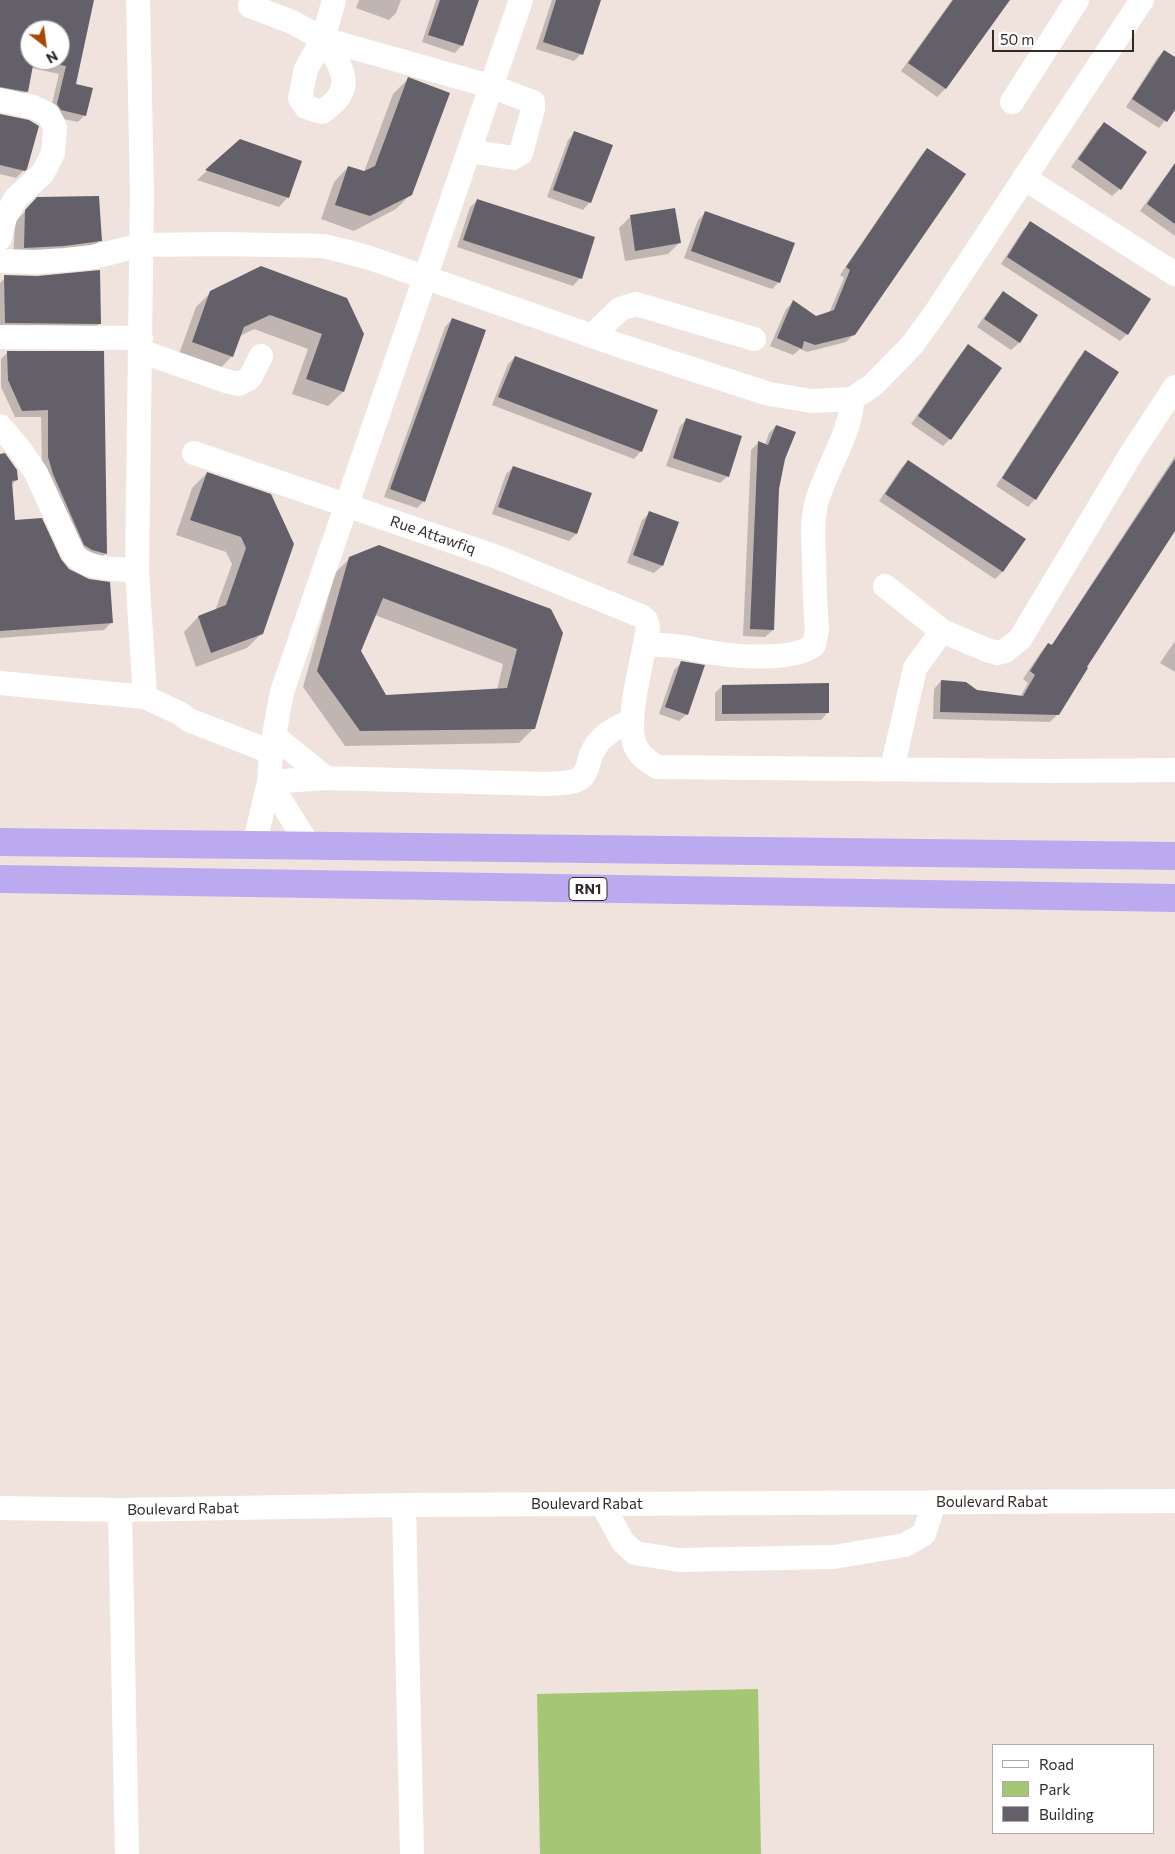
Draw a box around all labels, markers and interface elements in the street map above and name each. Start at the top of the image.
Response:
north arrow [20,20,70,70]
scale bar [995,20,1138,52]
text: 50 m [1000,30,1034,48]
text: N [43,48,61,68]
street label: Rue Attawfiq [388,512,478,558]
road number: RN1 [569,878,607,901]
street label: Boulevard Rabat [936,1493,1048,1511]
street label: Boulevard Rabat [531,1495,643,1513]
street label: Boulevard Rabat [127,1499,239,1519]
legend [992,1744,1155,1834]
text: Road [1039,1755,1074,1773]
text: Park [1039,1780,1070,1798]
text: Building [1039,1805,1094,1823]

